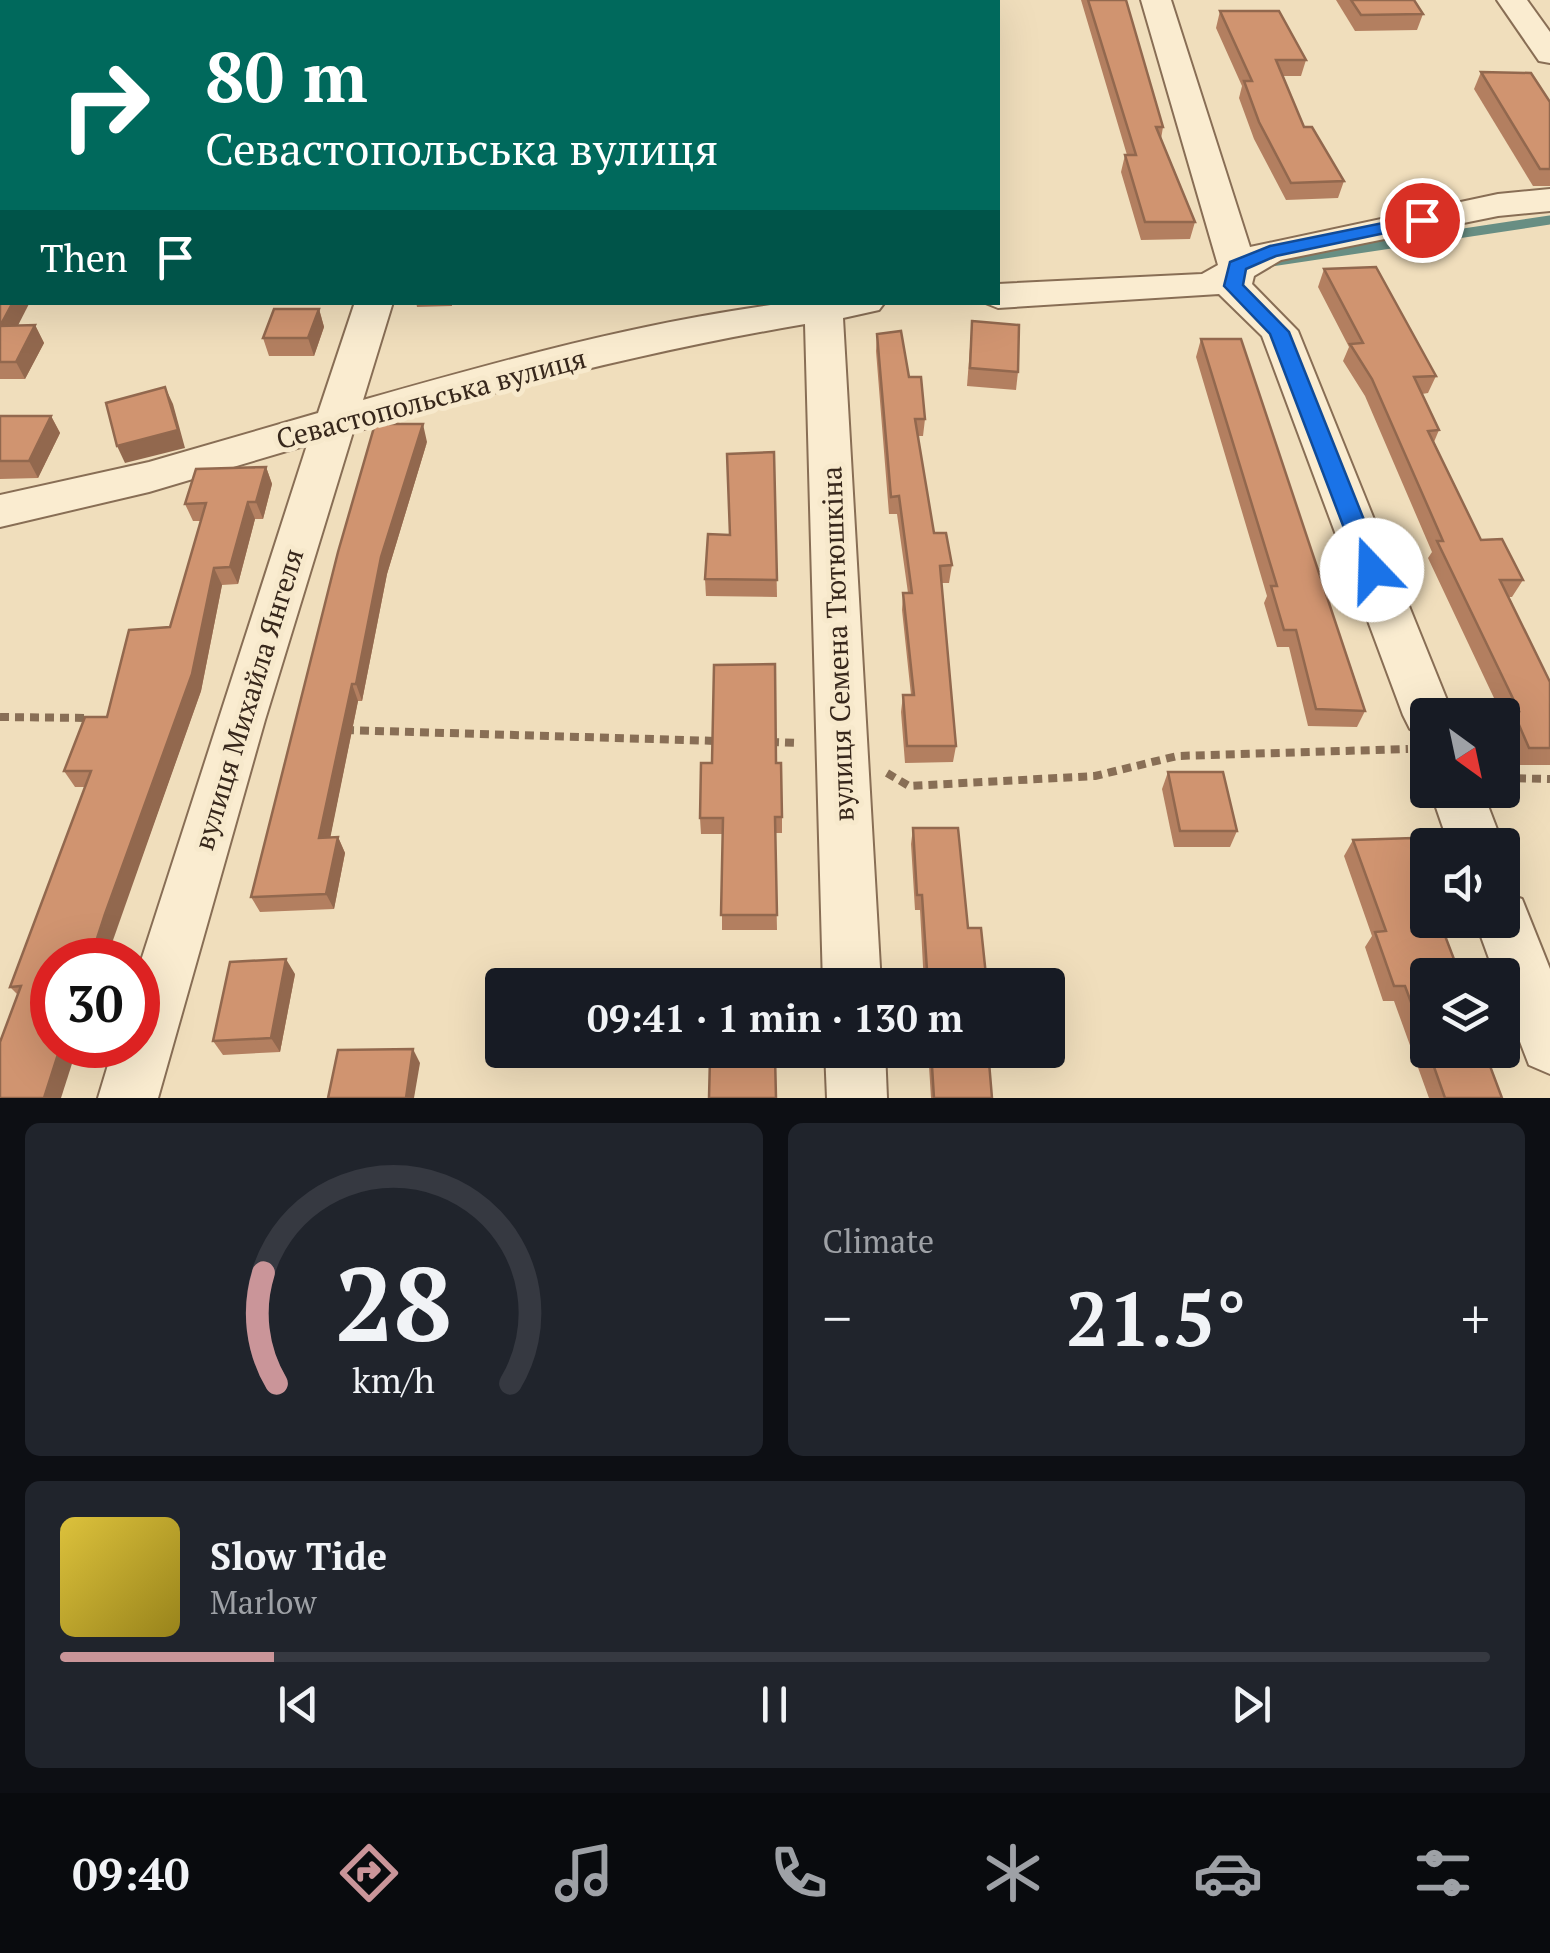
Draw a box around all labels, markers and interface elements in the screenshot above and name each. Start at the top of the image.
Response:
text: 80 m [205,29,368,122]
icon: right [40,40,170,170]
text: Севастопольська вулиця [205,118,718,178]
pin [1380,178,1465,263]
icon: arrive [1395,193,1450,248]
icon: arrive [148,230,203,285]
text: Then [40,233,128,283]
street label: Севастопольська вулиця [272,339,590,457]
street label: вулиця Семена Тютюшкіна [812,466,862,822]
position arrow [1320,518,1424,622]
street label: вулиця Михайла Янгеля [184,544,312,854]
north arrow [1410,698,1520,808]
map controls [1410,698,1520,1068]
button: sound [1410,828,1520,938]
speed limit sign: 30 [30,938,160,1068]
button: layers [1410,958,1520,1068]
text: 09:41 · 1 min · 130 m [587,993,963,1043]
text: Climate [823,1220,934,1262]
text: 28 [335,1233,453,1371]
text: 21.5° [1066,1268,1246,1367]
text: − [823,1281,852,1354]
text: + [1461,1281,1490,1354]
text: km/h [352,1356,435,1403]
text: Slow Tide [210,1531,387,1581]
text: Marlow [210,1581,316,1623]
icon: previous [271,1677,326,1732]
icon: pause [747,1677,802,1732]
icon: next [1224,1677,1279,1732]
icon: directions [334,1838,404,1908]
icon: music [549,1838,619,1908]
icon: phone [764,1838,834,1908]
icon: climate [978,1838,1048,1908]
icon: car [1193,1838,1263,1908]
icon: filters [1408,1838,1478,1908]
text: 09:40 [72,1843,189,1903]

